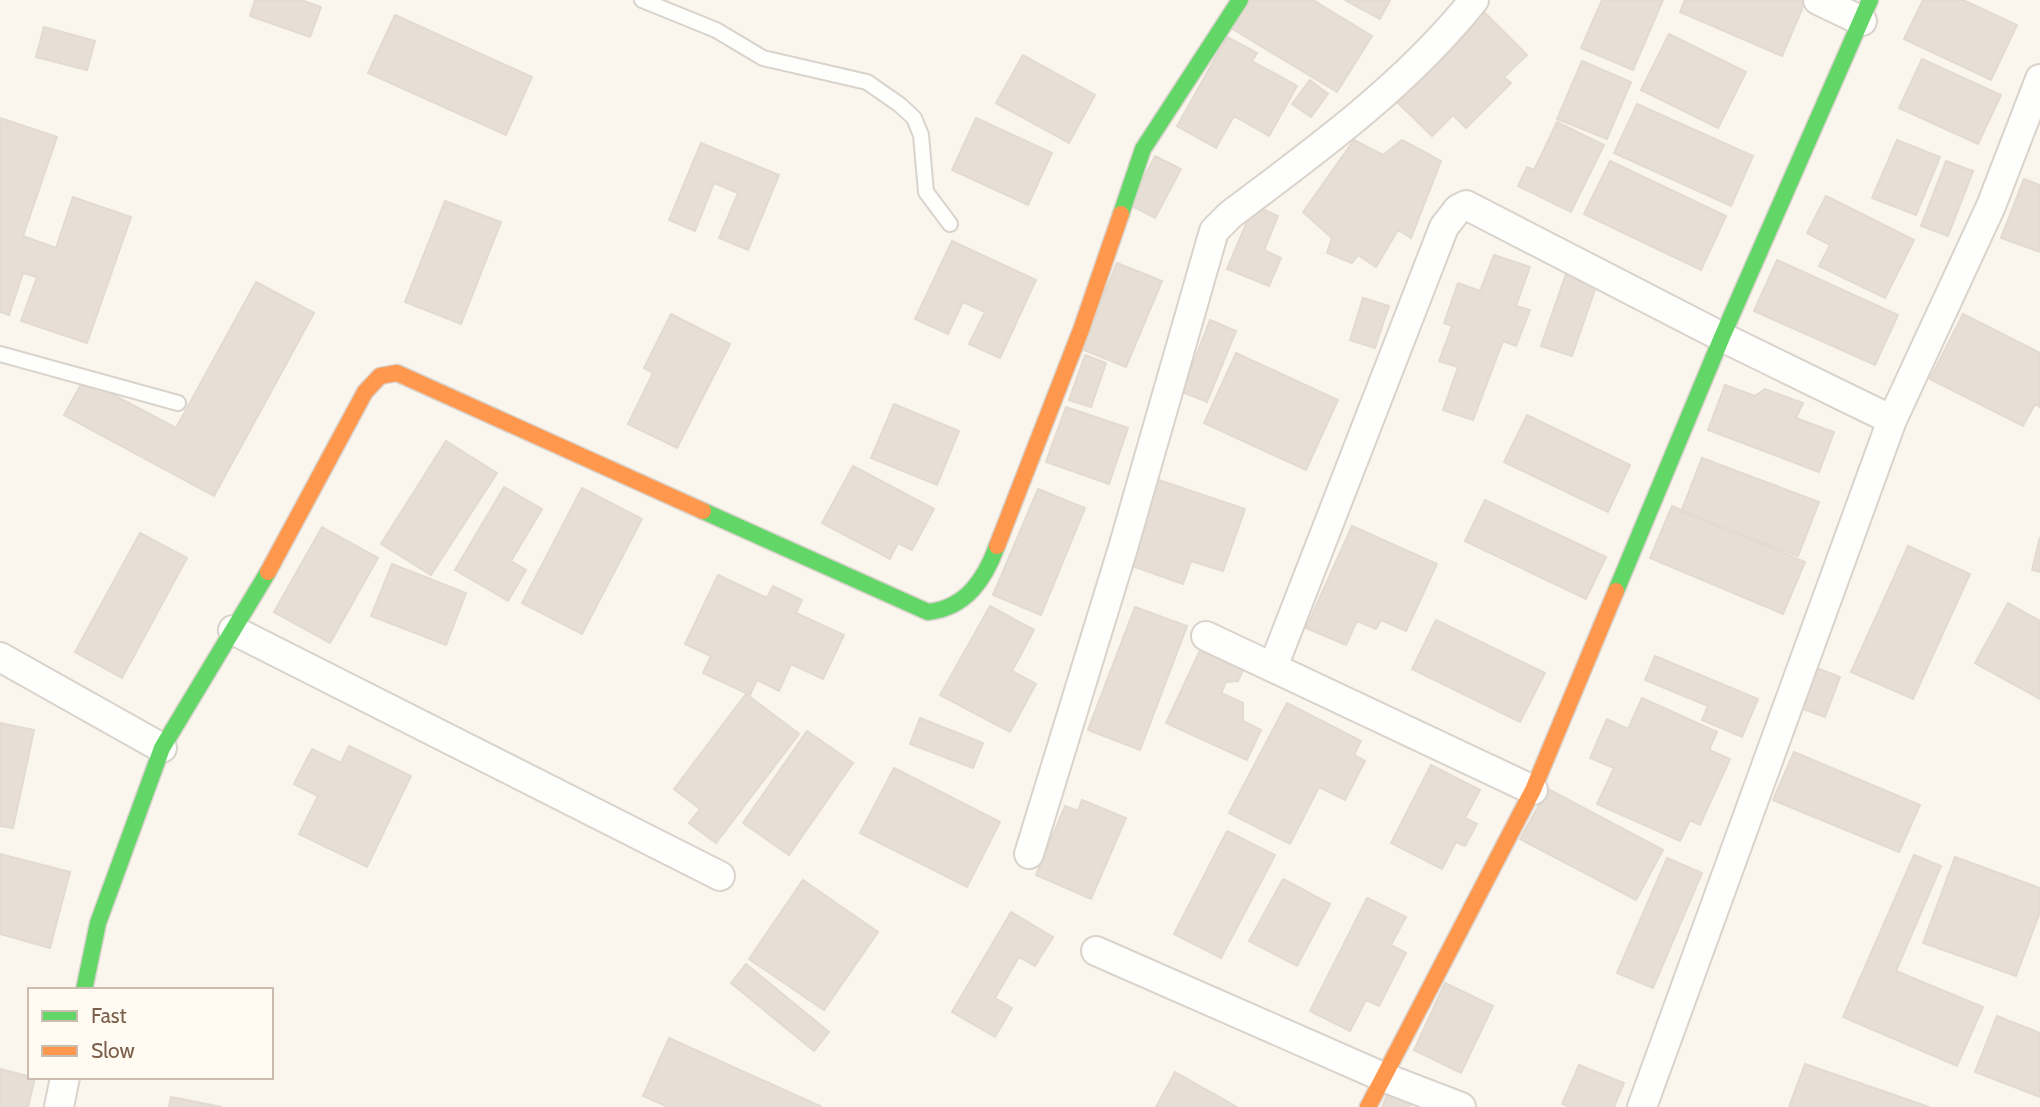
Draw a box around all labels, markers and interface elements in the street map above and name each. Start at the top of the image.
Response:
legend [28,988,273,1079]
text: Fast [91,1003,127,1028]
text: Slow [91,1038,135,1063]

